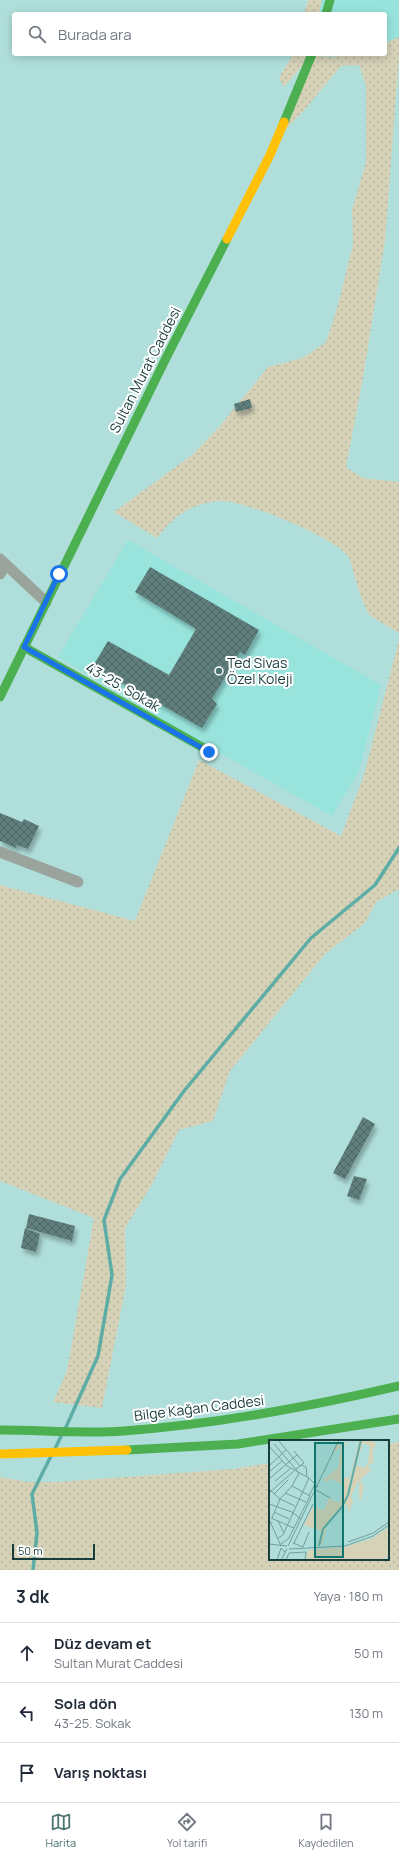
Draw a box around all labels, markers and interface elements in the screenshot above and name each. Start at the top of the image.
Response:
search box [12,12,387,56]
icon: search [26,23,48,45]
text: Burada ara [58,24,132,45]
street label: Sultan Murat Caddesi [105,304,185,436]
route start [50,565,68,583]
place label: Ted Sivas Özel Koleji [227,653,293,688]
street label: 43-25. Sokak [83,658,165,716]
marker: Ted Sivas Özel Koleji [214,666,224,676]
route end [200,743,218,761]
street label: Bilge Kağan Caddesi [133,1390,265,1425]
inset map [269,1440,389,1560]
scale bar [12,1542,95,1561]
text: 50 m [18,1543,43,1558]
text: 3 dk [16,1585,49,1608]
text: Yaya · 180 m [314,1587,383,1605]
text: Düz devam et [54,1633,151,1654]
icon: ahead [16,1642,38,1664]
text: 50 m [354,1644,383,1662]
text: Sultan Murat Caddesi [54,1654,183,1672]
text: Sola dön [54,1693,117,1714]
icon: left [16,1702,38,1724]
text: 130 m [349,1704,383,1722]
text: 43-25. Sokak [54,1714,131,1732]
icon: arrive [16,1762,38,1784]
text: Varış noktası [54,1762,147,1783]
tab: Harita [45,1811,76,1850]
tab: Yol tarifi [167,1811,207,1850]
tab: Kaydedilen [298,1811,354,1850]

